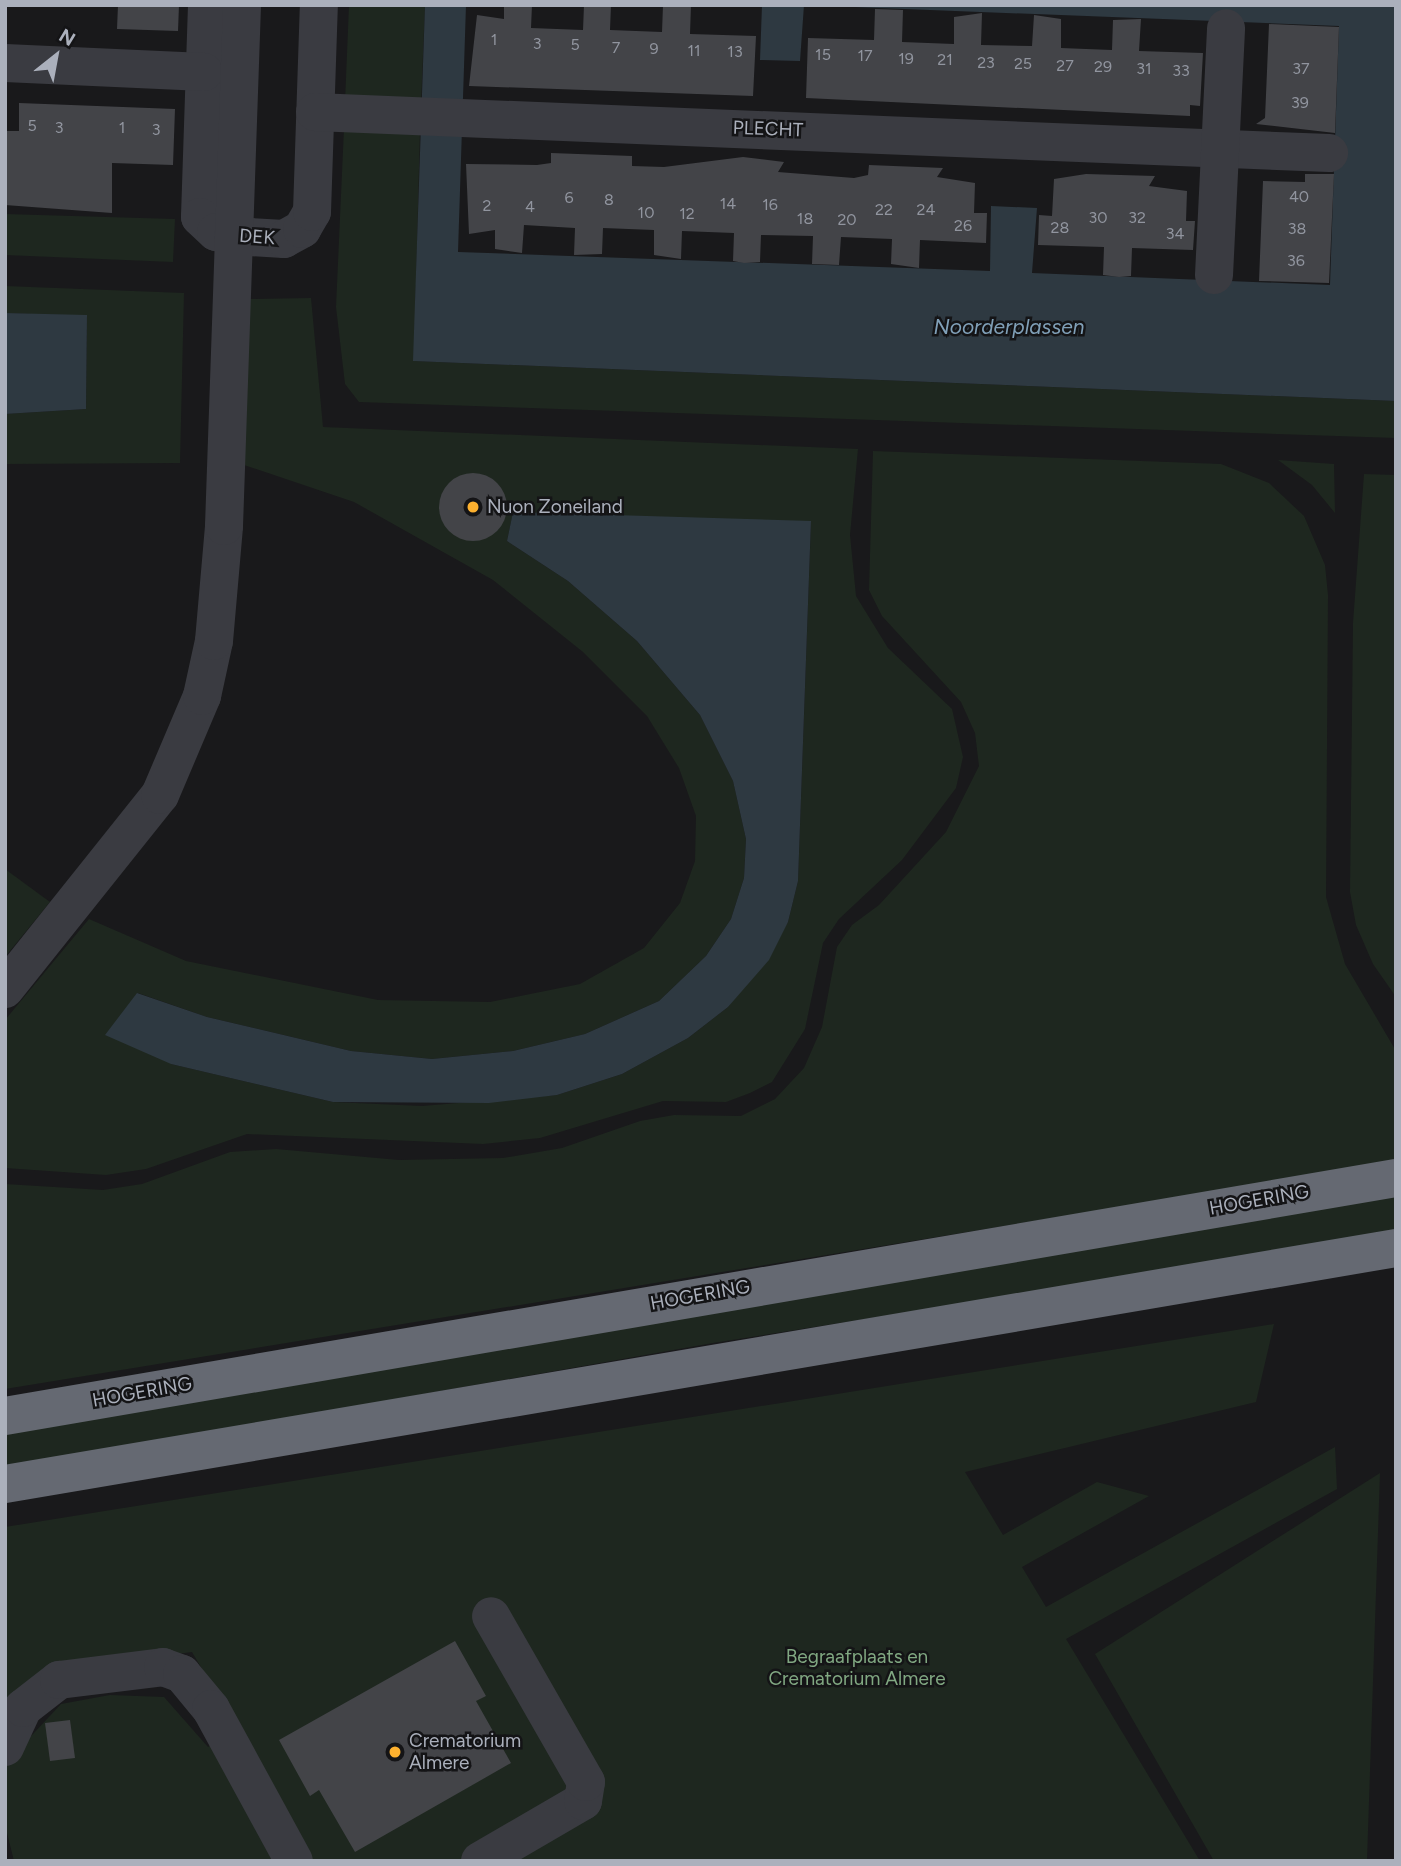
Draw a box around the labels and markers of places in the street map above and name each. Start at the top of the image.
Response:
place label: Nuon Zoneiland [487,496,623,518]
marker: Nuon Zoneiland [465,499,481,515]
place label: Crematorium Almere [409,1730,521,1774]
marker: Crematorium Almere [387,1744,403,1760]

